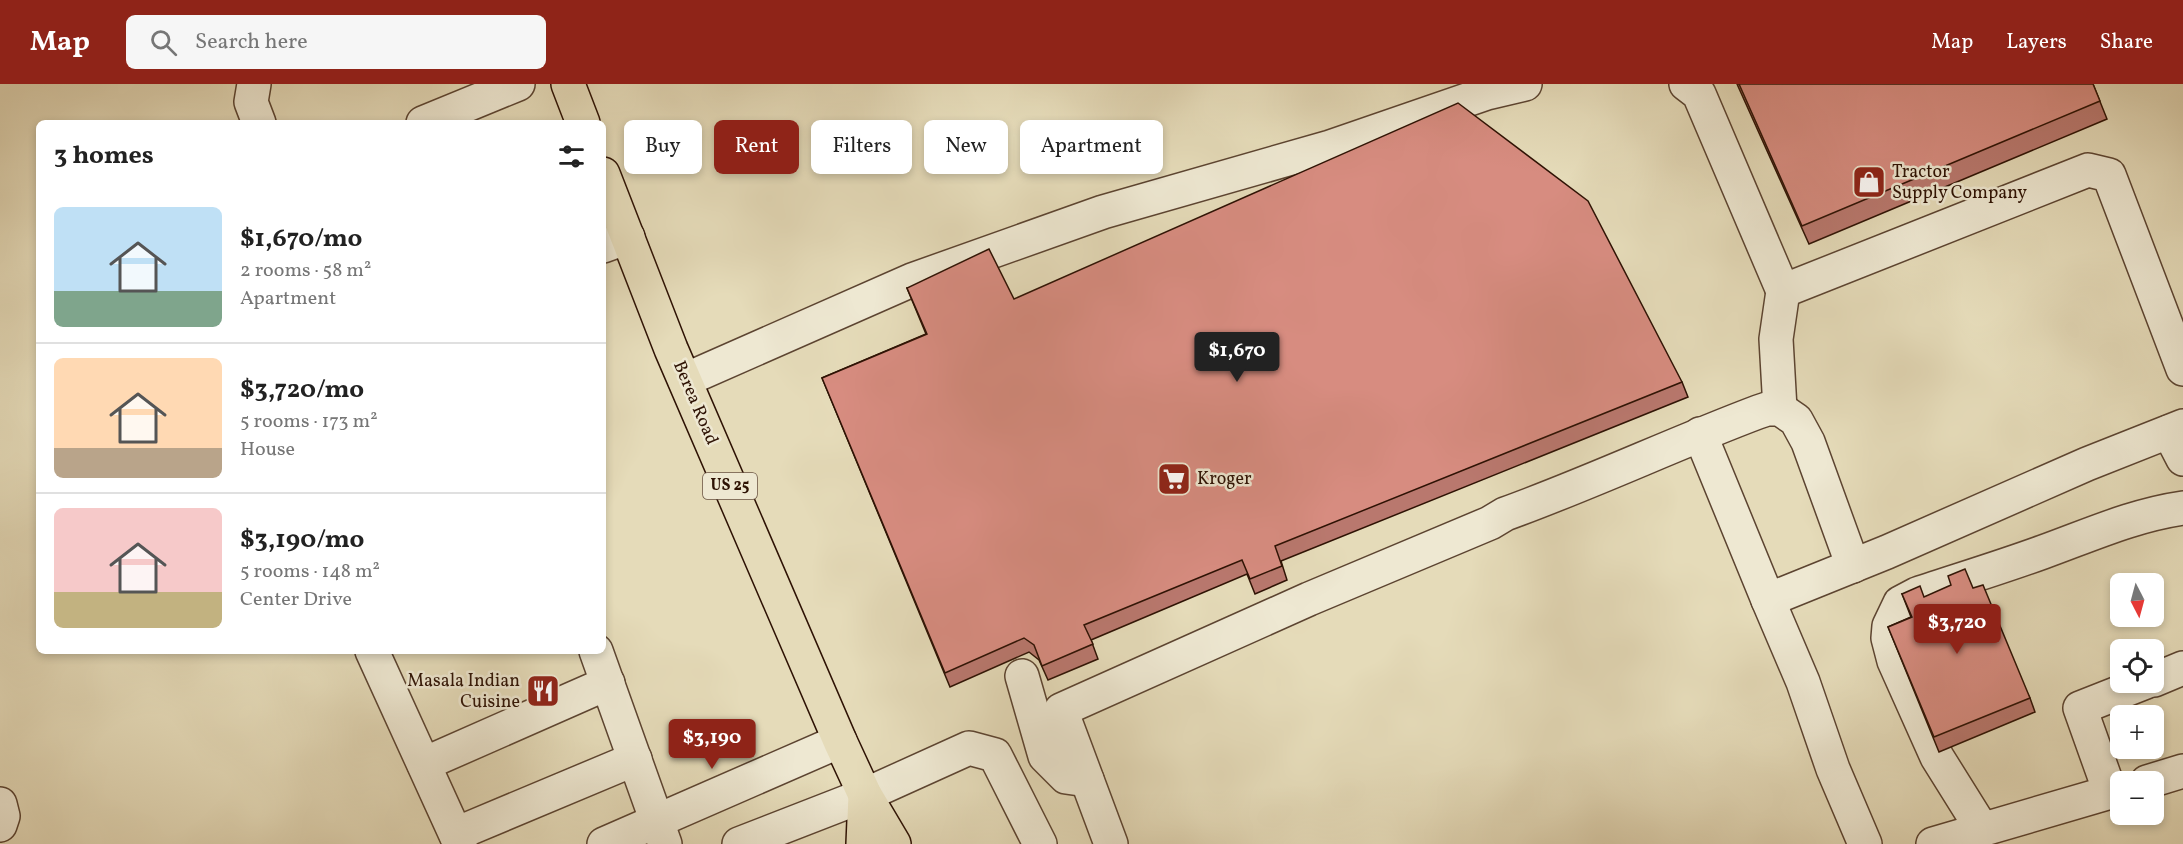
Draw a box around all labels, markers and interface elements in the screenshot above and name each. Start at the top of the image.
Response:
search box [126,15,546,69]
text: Map [30,23,90,62]
icon: search [147,26,180,59]
text: Search here [195,27,308,58]
text: Map [1931,28,1973,57]
text: Layers [2006,28,2067,57]
text: Share [2100,28,2153,57]
chip: Buy [624,120,702,174]
chip: Rent [714,120,799,174]
chip: Filters [811,120,912,174]
chip: New [924,120,1008,174]
chip: Apartment [1020,120,1163,174]
text: 3 homes [54,138,154,174]
icon: filters [555,140,588,173]
place label: Tractor Supply Company [1892,160,2027,206]
shop icon: Tractor Supply Company [1851,164,1887,200]
text: $1,670/mo [240,221,362,257]
icon: home [102,231,174,303]
text: 2 rooms · 58 m² [240,257,371,285]
text: Apartment [240,285,336,313]
pin: $1,670 [1188,332,1286,383]
text: $1,670 [1208,337,1266,365]
street label: Berea Road [666,357,724,449]
text: $3,720/mo [240,372,364,408]
icon: home [102,382,174,454]
text: 5 rooms · 173 m² [240,408,378,436]
text: House [240,436,295,464]
supermarket icon: Kroger [1156,461,1192,497]
place label: Kroger [1197,467,1252,492]
road number: US 25 [703,473,757,499]
text: $3,190/mo [240,522,364,558]
icon: home [102,532,174,604]
text: 5 rooms · 148 m² [240,558,380,586]
north arrow [2110,573,2164,627]
map controls [2110,573,2164,825]
text: Center Drive [240,586,352,614]
pin: $3,720 [1908,604,2006,655]
text: $3,720 [1928,609,1986,637]
button: locate [2110,639,2164,693]
place label: Masala Indian Cuisine [407,669,520,715]
restaurant icon: Masala Indian Cuisine [525,673,561,709]
button: + [2110,705,2164,759]
pin: $3,190 [663,719,761,770]
text: $3,190 [683,724,741,752]
button: − [2110,771,2164,825]

